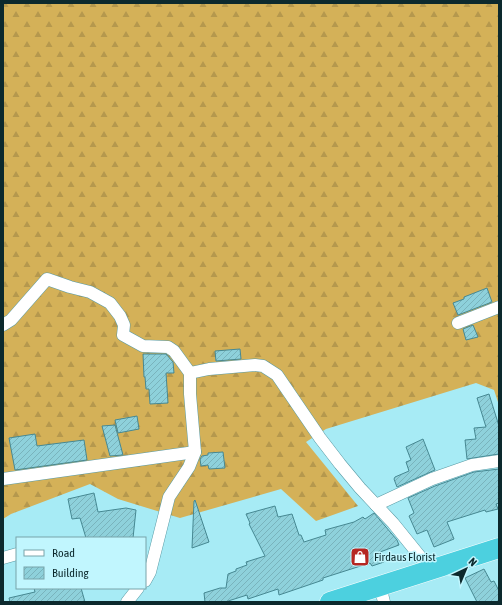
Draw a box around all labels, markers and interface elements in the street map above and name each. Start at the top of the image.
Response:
legend [16,537,146,589]
text: Road [52,546,75,560]
shop icon: Firdaus Florist [349,546,371,568]
north arrow [446,549,486,589]
place label: Firdaus Florist [374,550,436,564]
text: N [466,555,479,568]
text: Building [52,566,90,580]

